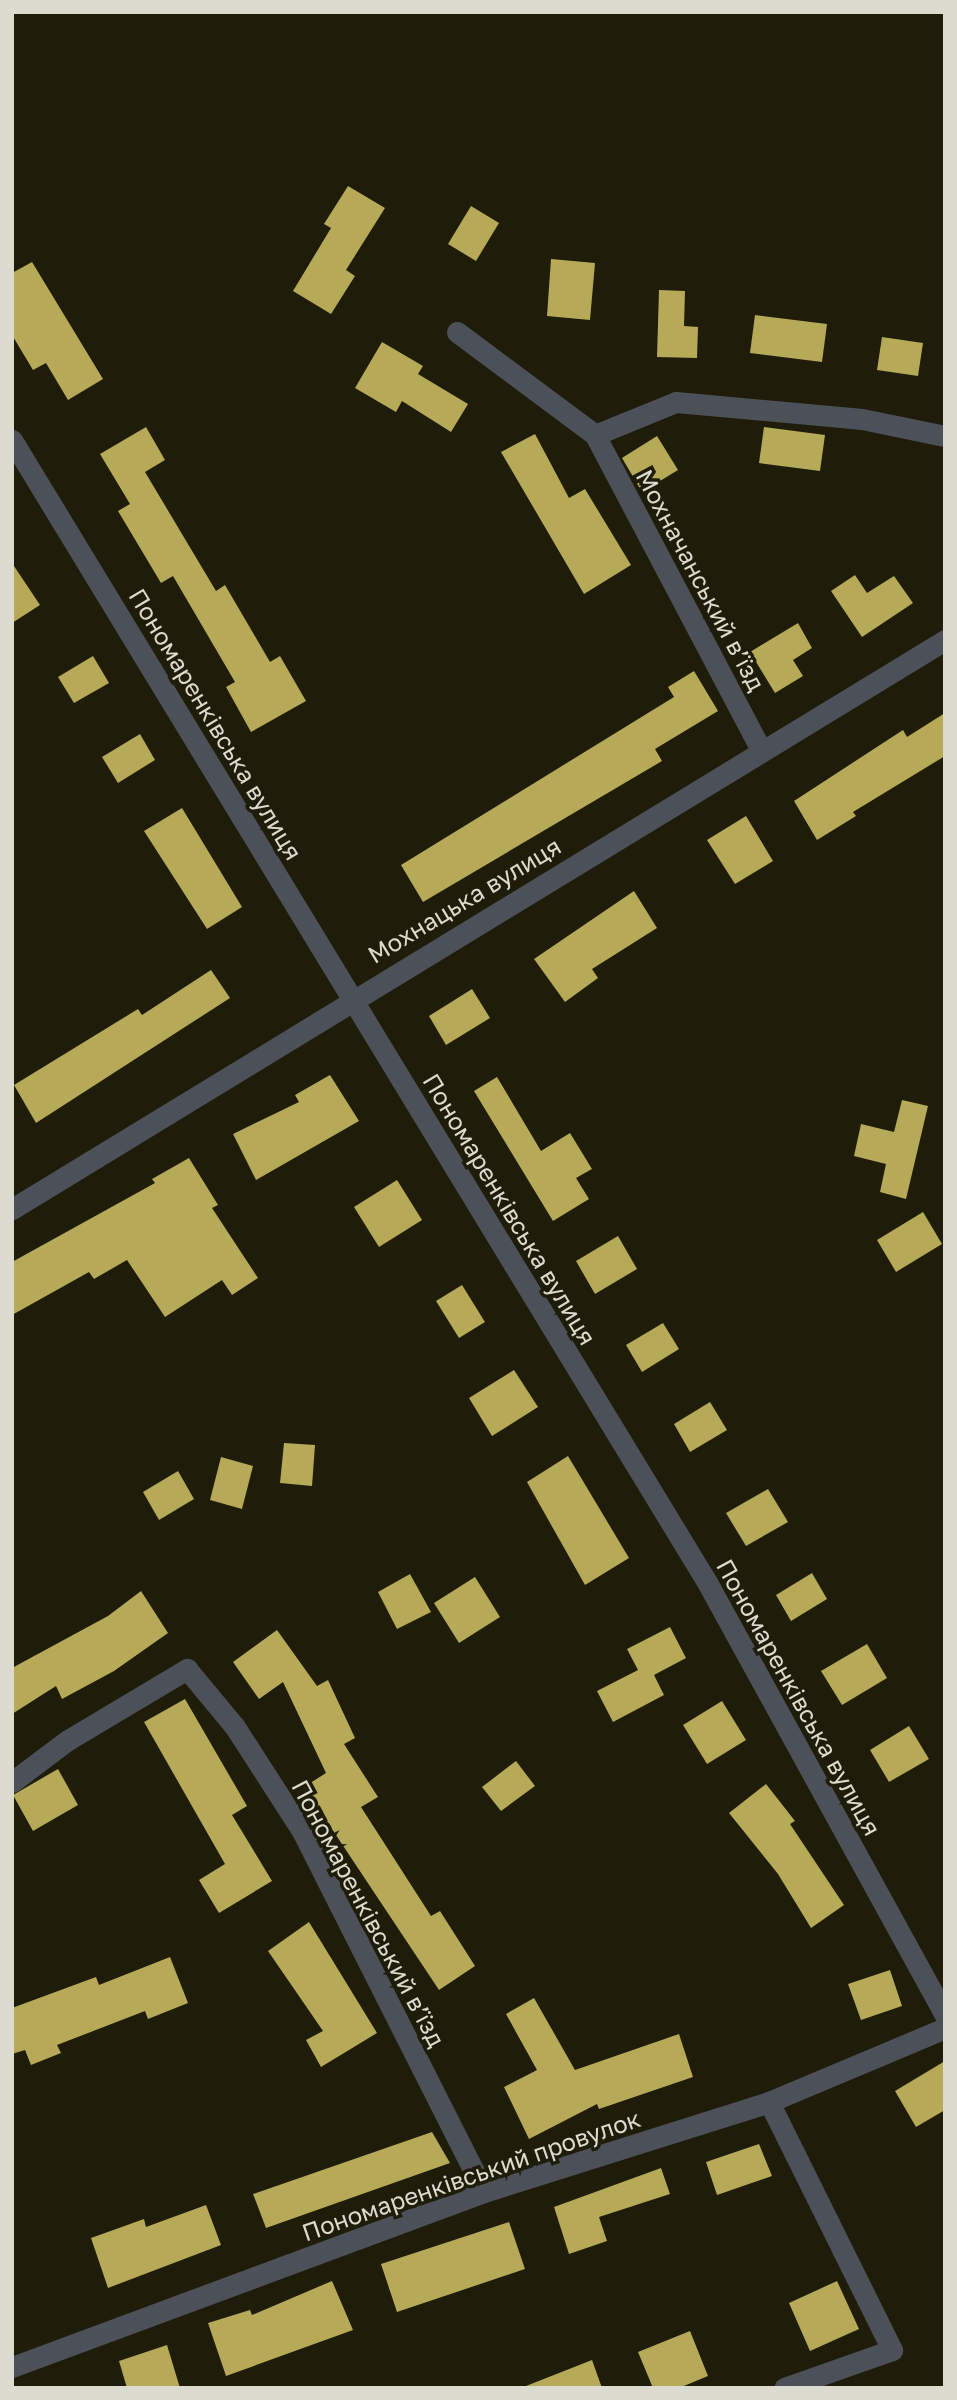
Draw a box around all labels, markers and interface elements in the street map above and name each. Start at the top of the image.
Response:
street label: Мохначанський в’їзд [630,464,772,696]
street label: Пономаренківська вулиця [123,583,309,865]
street label: Мохнацька вулиця [362,831,566,969]
street label: Пономаренківська вулиця [417,1068,603,1350]
street label: Пономаренківська вулиця [711,1554,887,1840]
street label: Пономаренківський в’їзд [286,1775,452,2051]
street label: Пономаренківський провулок [298,2103,644,2247]

